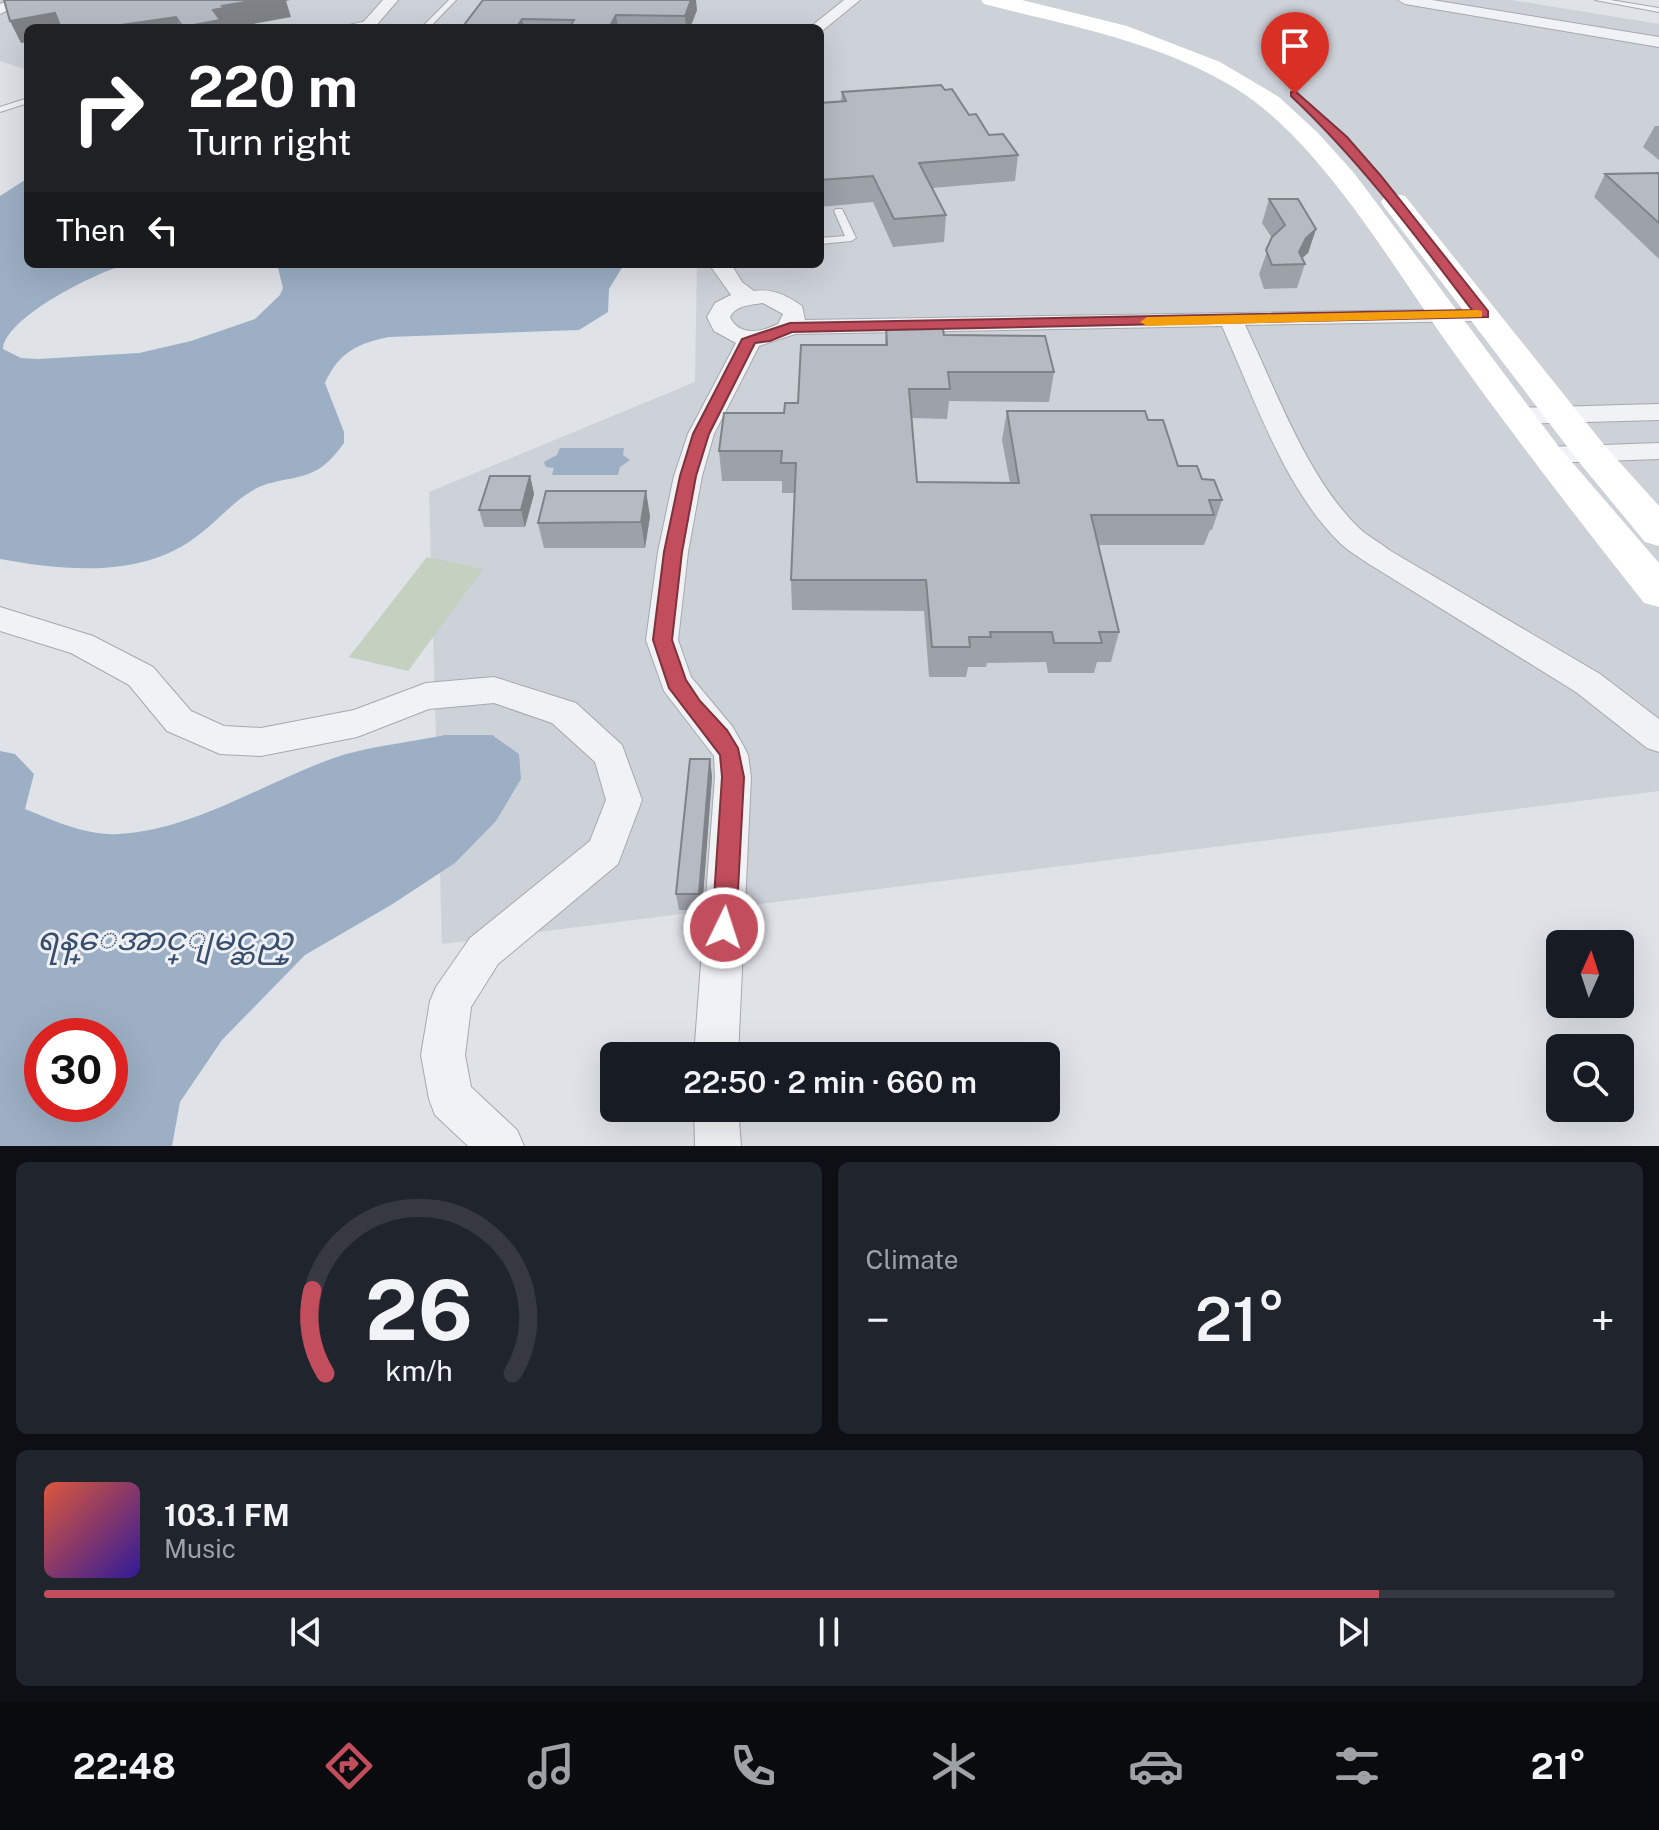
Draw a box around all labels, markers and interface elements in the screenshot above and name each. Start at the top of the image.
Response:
pin [1261,12,1329,94]
icon: arrive [1273,24,1317,68]
text: 220 m [188,54,358,120]
icon: right [56,56,160,160]
text: Turn right [188,121,351,163]
icon: left [141,208,185,252]
text: Then [56,212,125,248]
position arrow [682,886,766,970]
water label: ရန္ေအာင္ျမင္ဆည္ [37,920,295,966]
north arrow [1546,930,1634,1018]
map controls [1546,930,1634,1122]
speed limit sign: 30 [24,1018,128,1122]
button: search [1546,1034,1634,1122]
text: 22:50 · 2 min · 660 m [683,1064,977,1100]
text: Climate [866,1244,959,1275]
text: 26 [365,1261,473,1359]
text: 21° [1195,1284,1285,1355]
text: − [866,1294,890,1346]
text: + [1591,1294,1615,1346]
text: km/h [385,1354,452,1387]
text: 103.1 FM [164,1497,290,1533]
text: Music [164,1533,236,1564]
icon: previous [284,1610,328,1654]
icon: pause [807,1610,851,1654]
icon: next [1331,1610,1375,1654]
icon: directions [321,1738,377,1794]
icon: music [523,1738,579,1794]
icon: phone [725,1738,781,1794]
icon: climate [926,1738,982,1794]
icon: car [1128,1738,1184,1794]
icon: filters [1329,1738,1385,1794]
text: 22:48 [73,1745,176,1787]
text: 21° [1531,1745,1586,1787]

